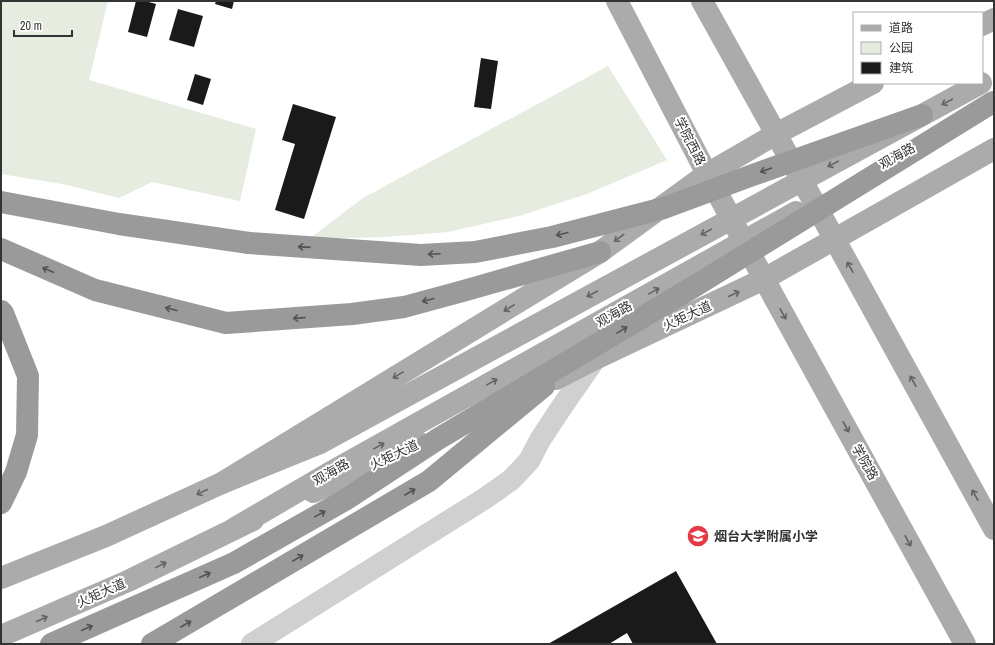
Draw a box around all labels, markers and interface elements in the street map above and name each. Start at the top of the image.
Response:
scale bar [14,12,72,38]
legend [853,12,983,84]
text: 20 m [20,18,42,34]
text: 道路 [889,20,913,36]
text: 公园 [889,40,913,56]
text: 建筑 [889,60,913,76]
one-way arrow [941,98,953,106]
street label: 学院西路 [671,114,709,168]
street label: 观海路 [876,139,918,173]
one-way arrow [827,160,839,168]
one-way arrow [761,167,773,175]
one-way arrow [701,229,713,237]
one-way arrow [556,231,569,238]
one-way arrow [613,234,624,242]
one-way arrow [298,244,311,251]
one-way arrow [428,251,441,258]
one-way arrow [846,261,853,273]
one-way arrow [42,265,54,273]
one-way arrow [648,287,660,295]
one-way arrow [727,290,739,297]
one-way arrow [586,291,598,299]
one-way arrow [422,297,435,305]
street label: 观海路 [593,297,635,331]
street label: 火矩大道 [660,297,714,335]
one-way arrow [503,304,515,312]
one-way arrow [165,305,178,313]
one-way arrow [779,307,787,319]
one-way arrow [293,314,306,321]
one-way arrow [616,325,628,333]
one-way arrow [392,372,404,380]
one-way arrow [908,375,916,387]
one-way arrow [486,378,498,385]
one-way arrow [842,421,850,433]
street label: 火矩大道 [367,436,421,474]
one-way arrow [372,441,384,449]
street label: 学院路 [848,441,882,483]
street label: 观海路 [310,455,352,489]
one-way arrow [404,488,416,496]
one-way arrow [197,489,209,496]
one-way arrow [971,489,979,501]
one-way arrow [314,510,326,518]
school or university icon: 烟台大学附属小学 [685,523,711,549]
place label: 烟台大学附属小学 [714,528,818,545]
one-way arrow [905,535,913,547]
one-way arrow [292,554,304,562]
one-way arrow [154,561,166,568]
one-way arrow [199,571,211,578]
street label: 火矩大道 [74,575,128,611]
one-way arrow [36,614,48,622]
one-way arrow [180,620,192,628]
one-way arrow [80,624,92,631]

